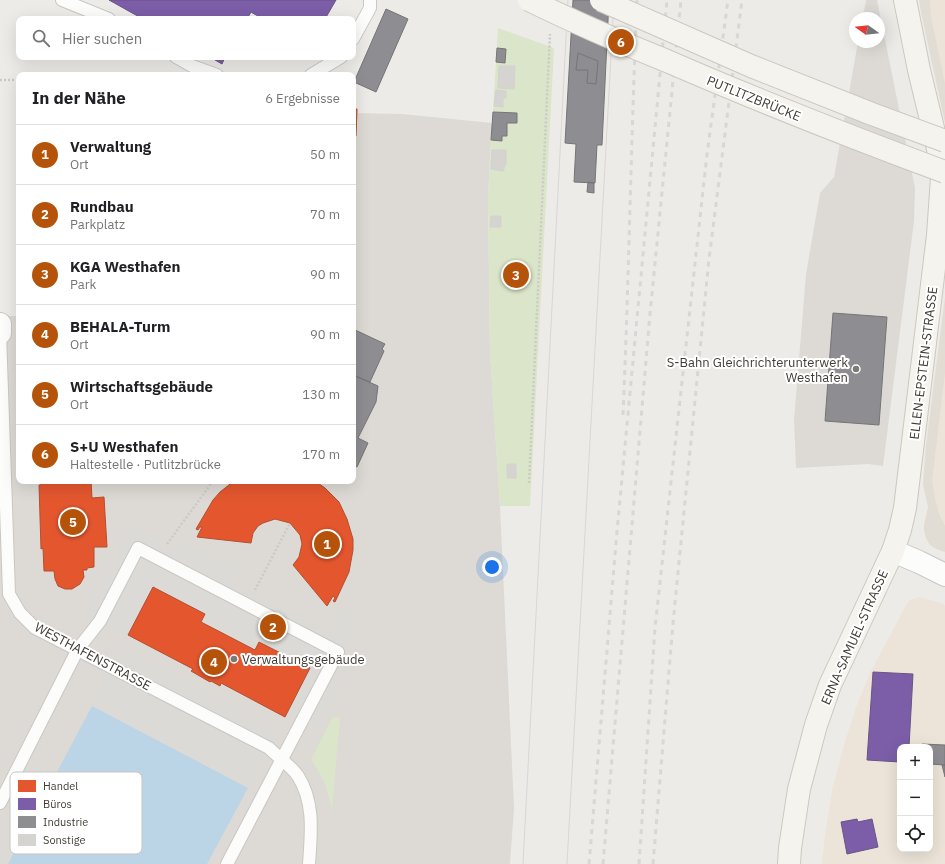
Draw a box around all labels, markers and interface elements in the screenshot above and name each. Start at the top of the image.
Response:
north arrow [849,12,885,48]
search box [16,16,356,60]
icon: search [30,27,52,49]
pin: 6 [608,27,634,57]
text: Hier suchen [62,29,142,48]
street label: PUTLITZBRÜCKE [704,72,803,125]
text: In der Nähe [32,87,126,109]
text: 6 Ergebnisse [265,90,340,107]
text: Verwaltung [70,137,151,156]
text: 1 [41,146,49,163]
text: 50 m [310,146,340,163]
text: Ort [70,156,89,173]
text: Rundbau [70,197,134,216]
text: 2 [41,206,49,223]
text: 70 m [310,206,340,223]
text: Parkplatz [70,216,125,233]
text: KGA Westhafen [70,257,180,276]
pin: 3 [503,260,529,290]
text: 3 [41,266,49,283]
text: 90 m [310,266,340,283]
text: Park [70,276,96,293]
street label: ELLEN-EPSTEIN-STRASSE [906,286,941,440]
text: BEHALA-Turm [70,317,170,336]
text: 4 [41,326,49,343]
text: 90 m [310,326,340,343]
text: Ort [70,336,89,353]
place label: S-Bahn Gleichrichterunterwerk Westhafen [667,354,848,386]
marker: S-Bahn Gleichrichterunterwerk Westhafen [851,364,861,374]
text: Wirtschaftsgebäude [70,377,213,396]
text: 5 [41,386,49,403]
text: 130 m [302,386,340,403]
text: Ort [70,396,89,413]
text: S+U Westhafen [70,437,178,456]
text: 6 [41,446,49,463]
text: 170 m [302,446,340,463]
text: Haltestelle · Putlitzbrücke [70,456,221,473]
pin: 5 [60,507,86,537]
pin: 1 [314,529,340,559]
your location [482,557,502,577]
street label: ERNA-SAMUEL-STRASSE [817,567,892,707]
pin: 2 [260,612,286,642]
street label: WESTHAFENSTRASSE [32,619,154,694]
pin: 4 [201,647,227,677]
place label: Verwaltungsgebäude [242,651,365,668]
marker: Verwaltungsgebäude [229,654,239,664]
map controls [897,744,933,852]
button: + [897,744,933,780]
legend [10,772,142,854]
text: Handel [43,779,78,793]
button: − [897,780,933,816]
text: Büros [43,797,72,811]
text: Industrie [43,815,88,829]
button: locate [897,816,933,852]
text: Sonstige [43,833,85,847]

